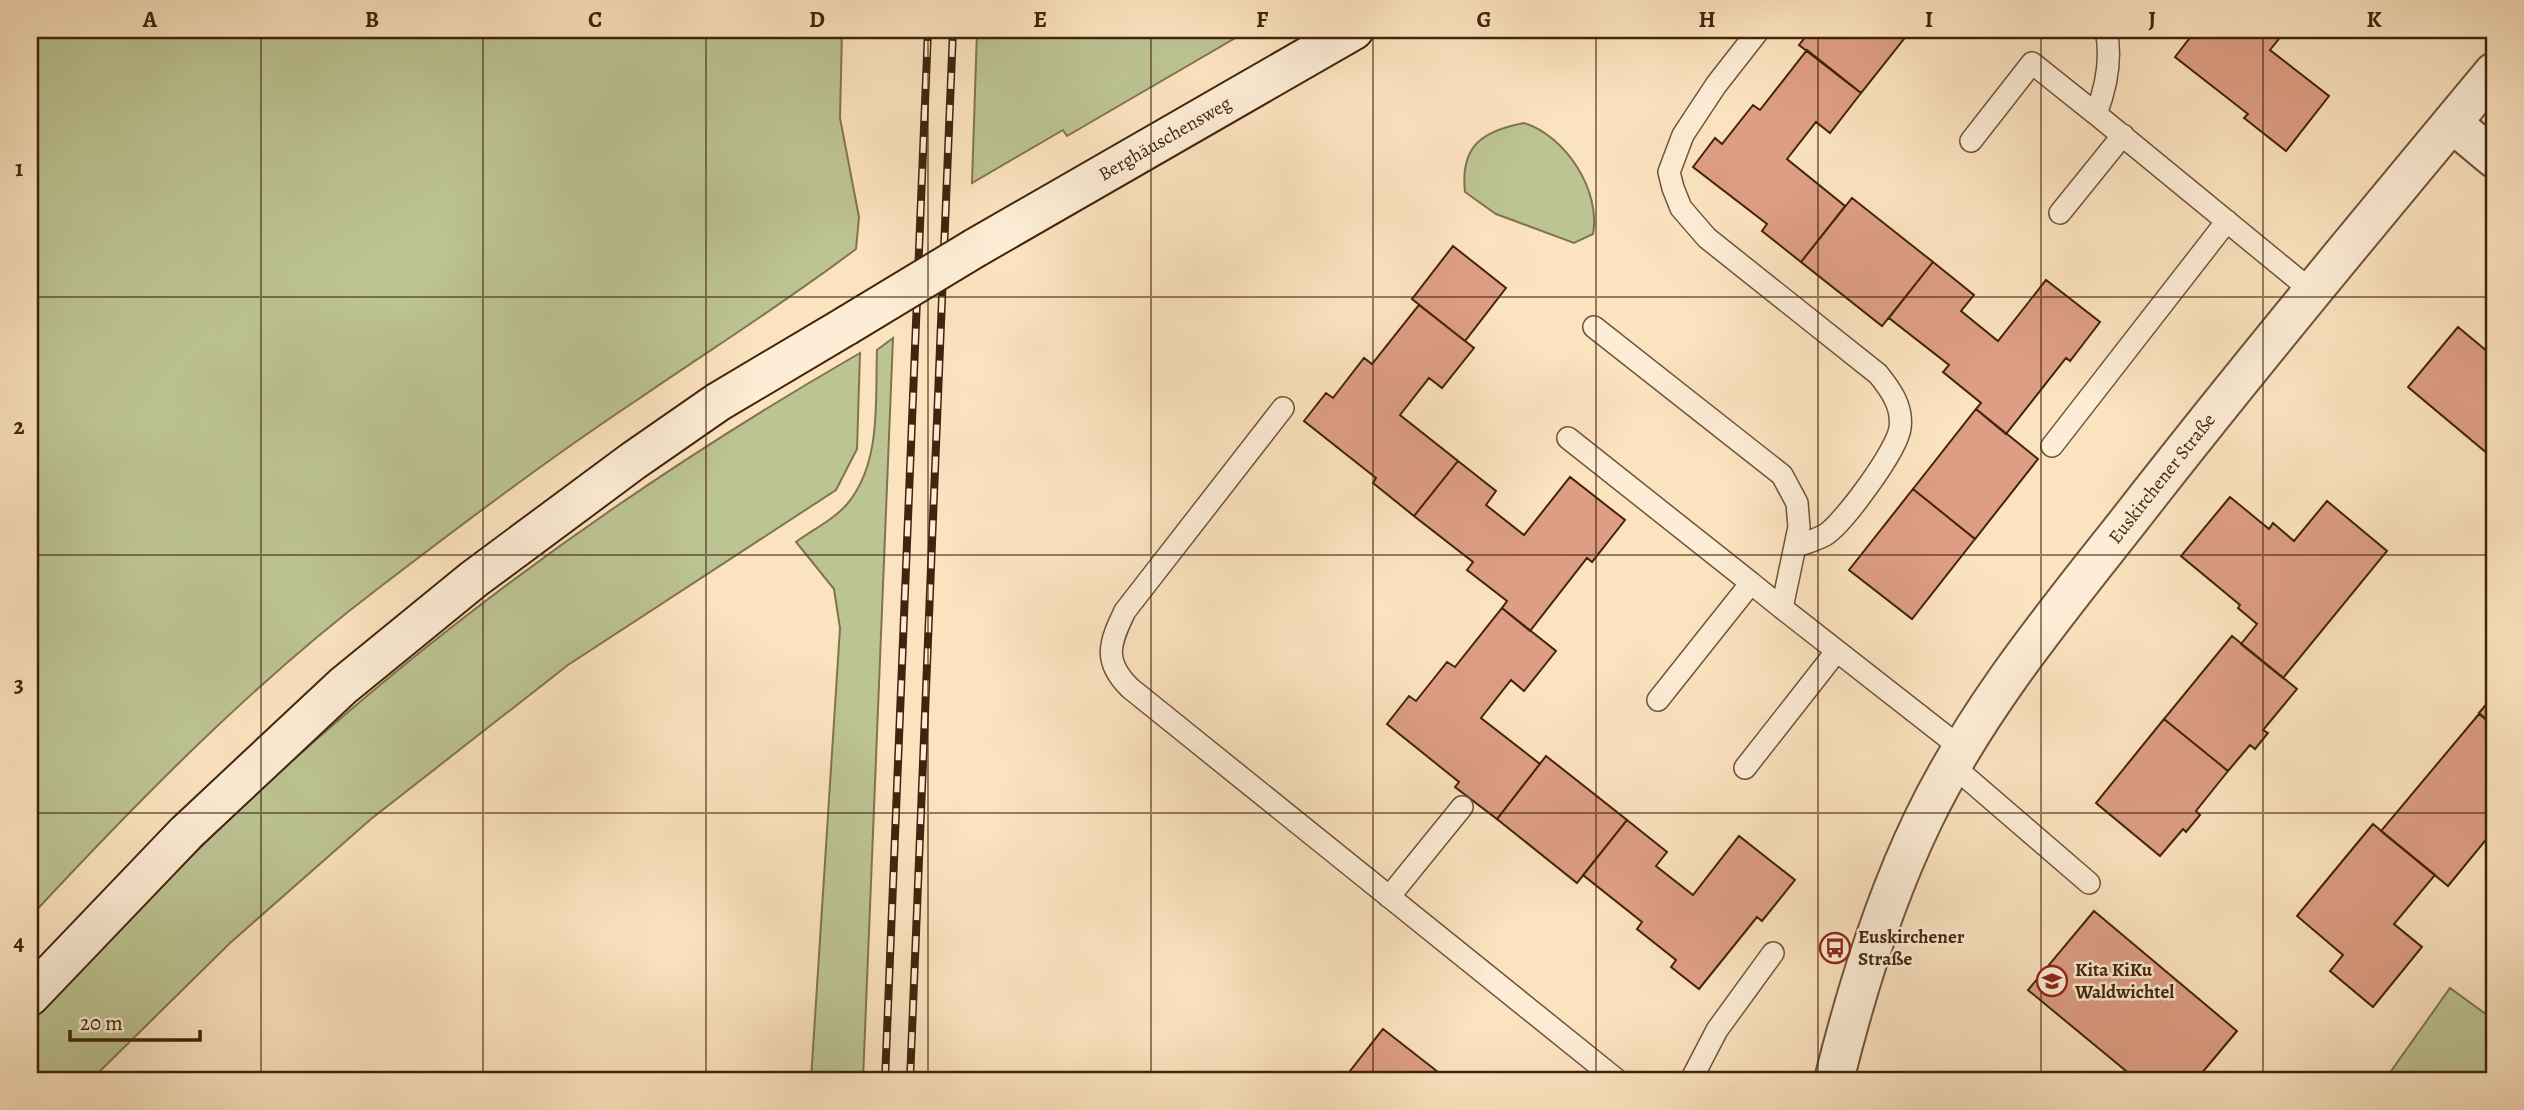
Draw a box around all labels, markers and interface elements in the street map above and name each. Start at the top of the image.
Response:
text: A [142,4,158,35]
text: B [365,4,379,35]
text: C [588,4,602,35]
text: D [809,4,825,35]
text: E [1033,4,1047,35]
text: F [1256,4,1269,35]
text: G [1476,4,1492,35]
text: H [1698,4,1716,35]
text: I [1925,4,1933,35]
text: J [2148,4,2156,35]
text: K [2366,4,2382,35]
street label: Berghäuschensweg [1094,90,1236,187]
text: 1 [15,153,23,184]
street label: Euskirchener Straße [2102,408,2222,549]
text: 2 [13,411,25,442]
text: 3 [14,669,24,700]
place label: Euskirchener Straße [1858,924,1965,972]
text: 4 [14,927,25,958]
bus stop icon: Euskirchener Straße [1818,931,1852,965]
place label: Kita KiKu Waldwichtel [2074,957,2174,1005]
school or university icon: Kita KiKu Waldwichtel [2035,964,2069,998]
scale bar [70,998,200,1042]
text: 20 m [80,1009,123,1037]

